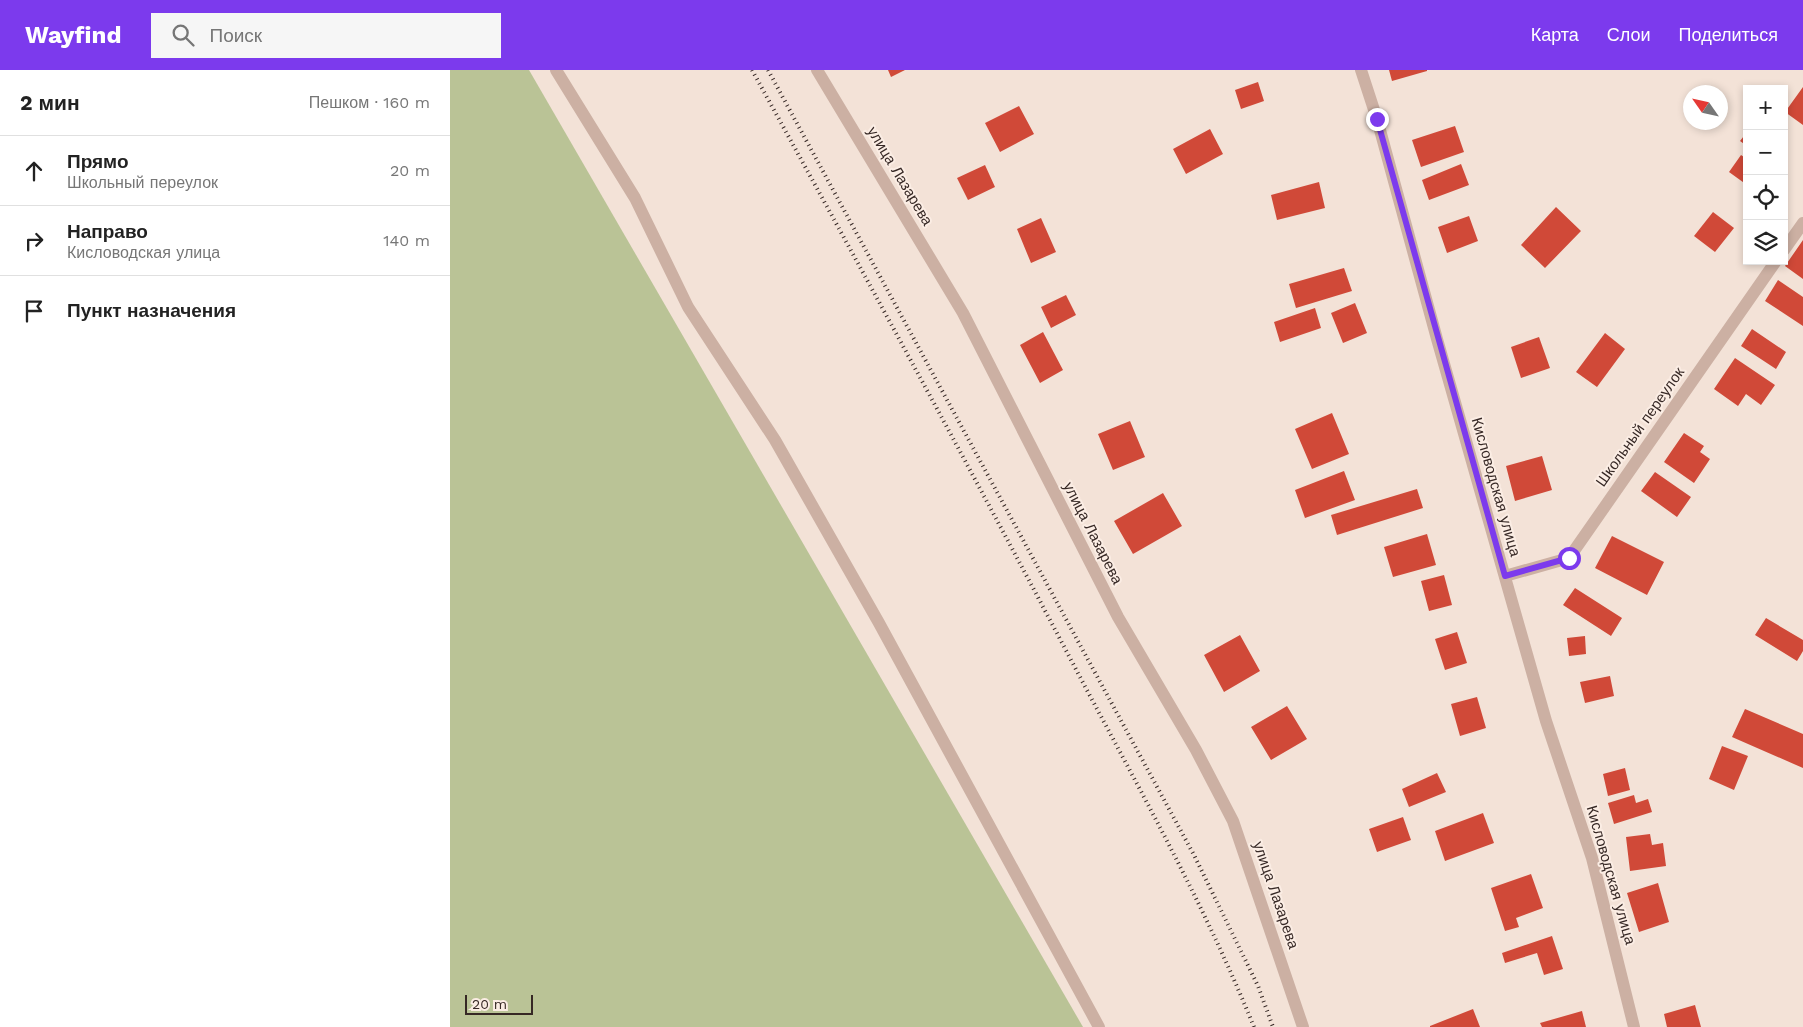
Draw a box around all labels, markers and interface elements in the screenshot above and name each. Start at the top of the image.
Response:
search box [151,13,501,58]
text: Wayfind [25,21,121,49]
icon: search [169,21,197,49]
text: Поиск [209,24,262,47]
text: Карта [1531,24,1579,45]
text: Слои [1607,24,1651,45]
text: Поделиться [1679,24,1778,45]
north arrow [1683,85,1728,130]
map controls [1743,85,1788,265]
button: + [1743,85,1788,130]
text: 2 мин [20,90,80,115]
text: Пешком · 160 m [309,93,430,112]
route end [1366,108,1389,131]
street label: улица Лазарева [863,123,937,229]
button: − [1743,130,1788,175]
text: Прямо [67,150,129,173]
icon: ahead [20,157,48,185]
text: 20 m [390,161,430,180]
text: Школьный переулок [67,173,218,192]
button: locate [1743,175,1788,220]
text: Направо [67,220,148,243]
button: layers [1743,220,1788,265]
icon: right [20,227,48,255]
text: 140 m [383,231,430,250]
text: Кисловодская улица [67,243,220,262]
icon: arrive [20,297,48,325]
text: Пункт назначения [67,299,236,322]
street label: Школьный переулок [1592,363,1688,490]
street label: Кисловодская улица [1468,415,1525,559]
street label: улица Лазарева [1059,479,1127,588]
route start [1558,547,1581,570]
street label: Кисловодская улица [1583,803,1640,947]
street label: улица Лазарева [1249,839,1303,952]
scale bar [465,992,532,1015]
text: 20 m [472,996,507,1012]

